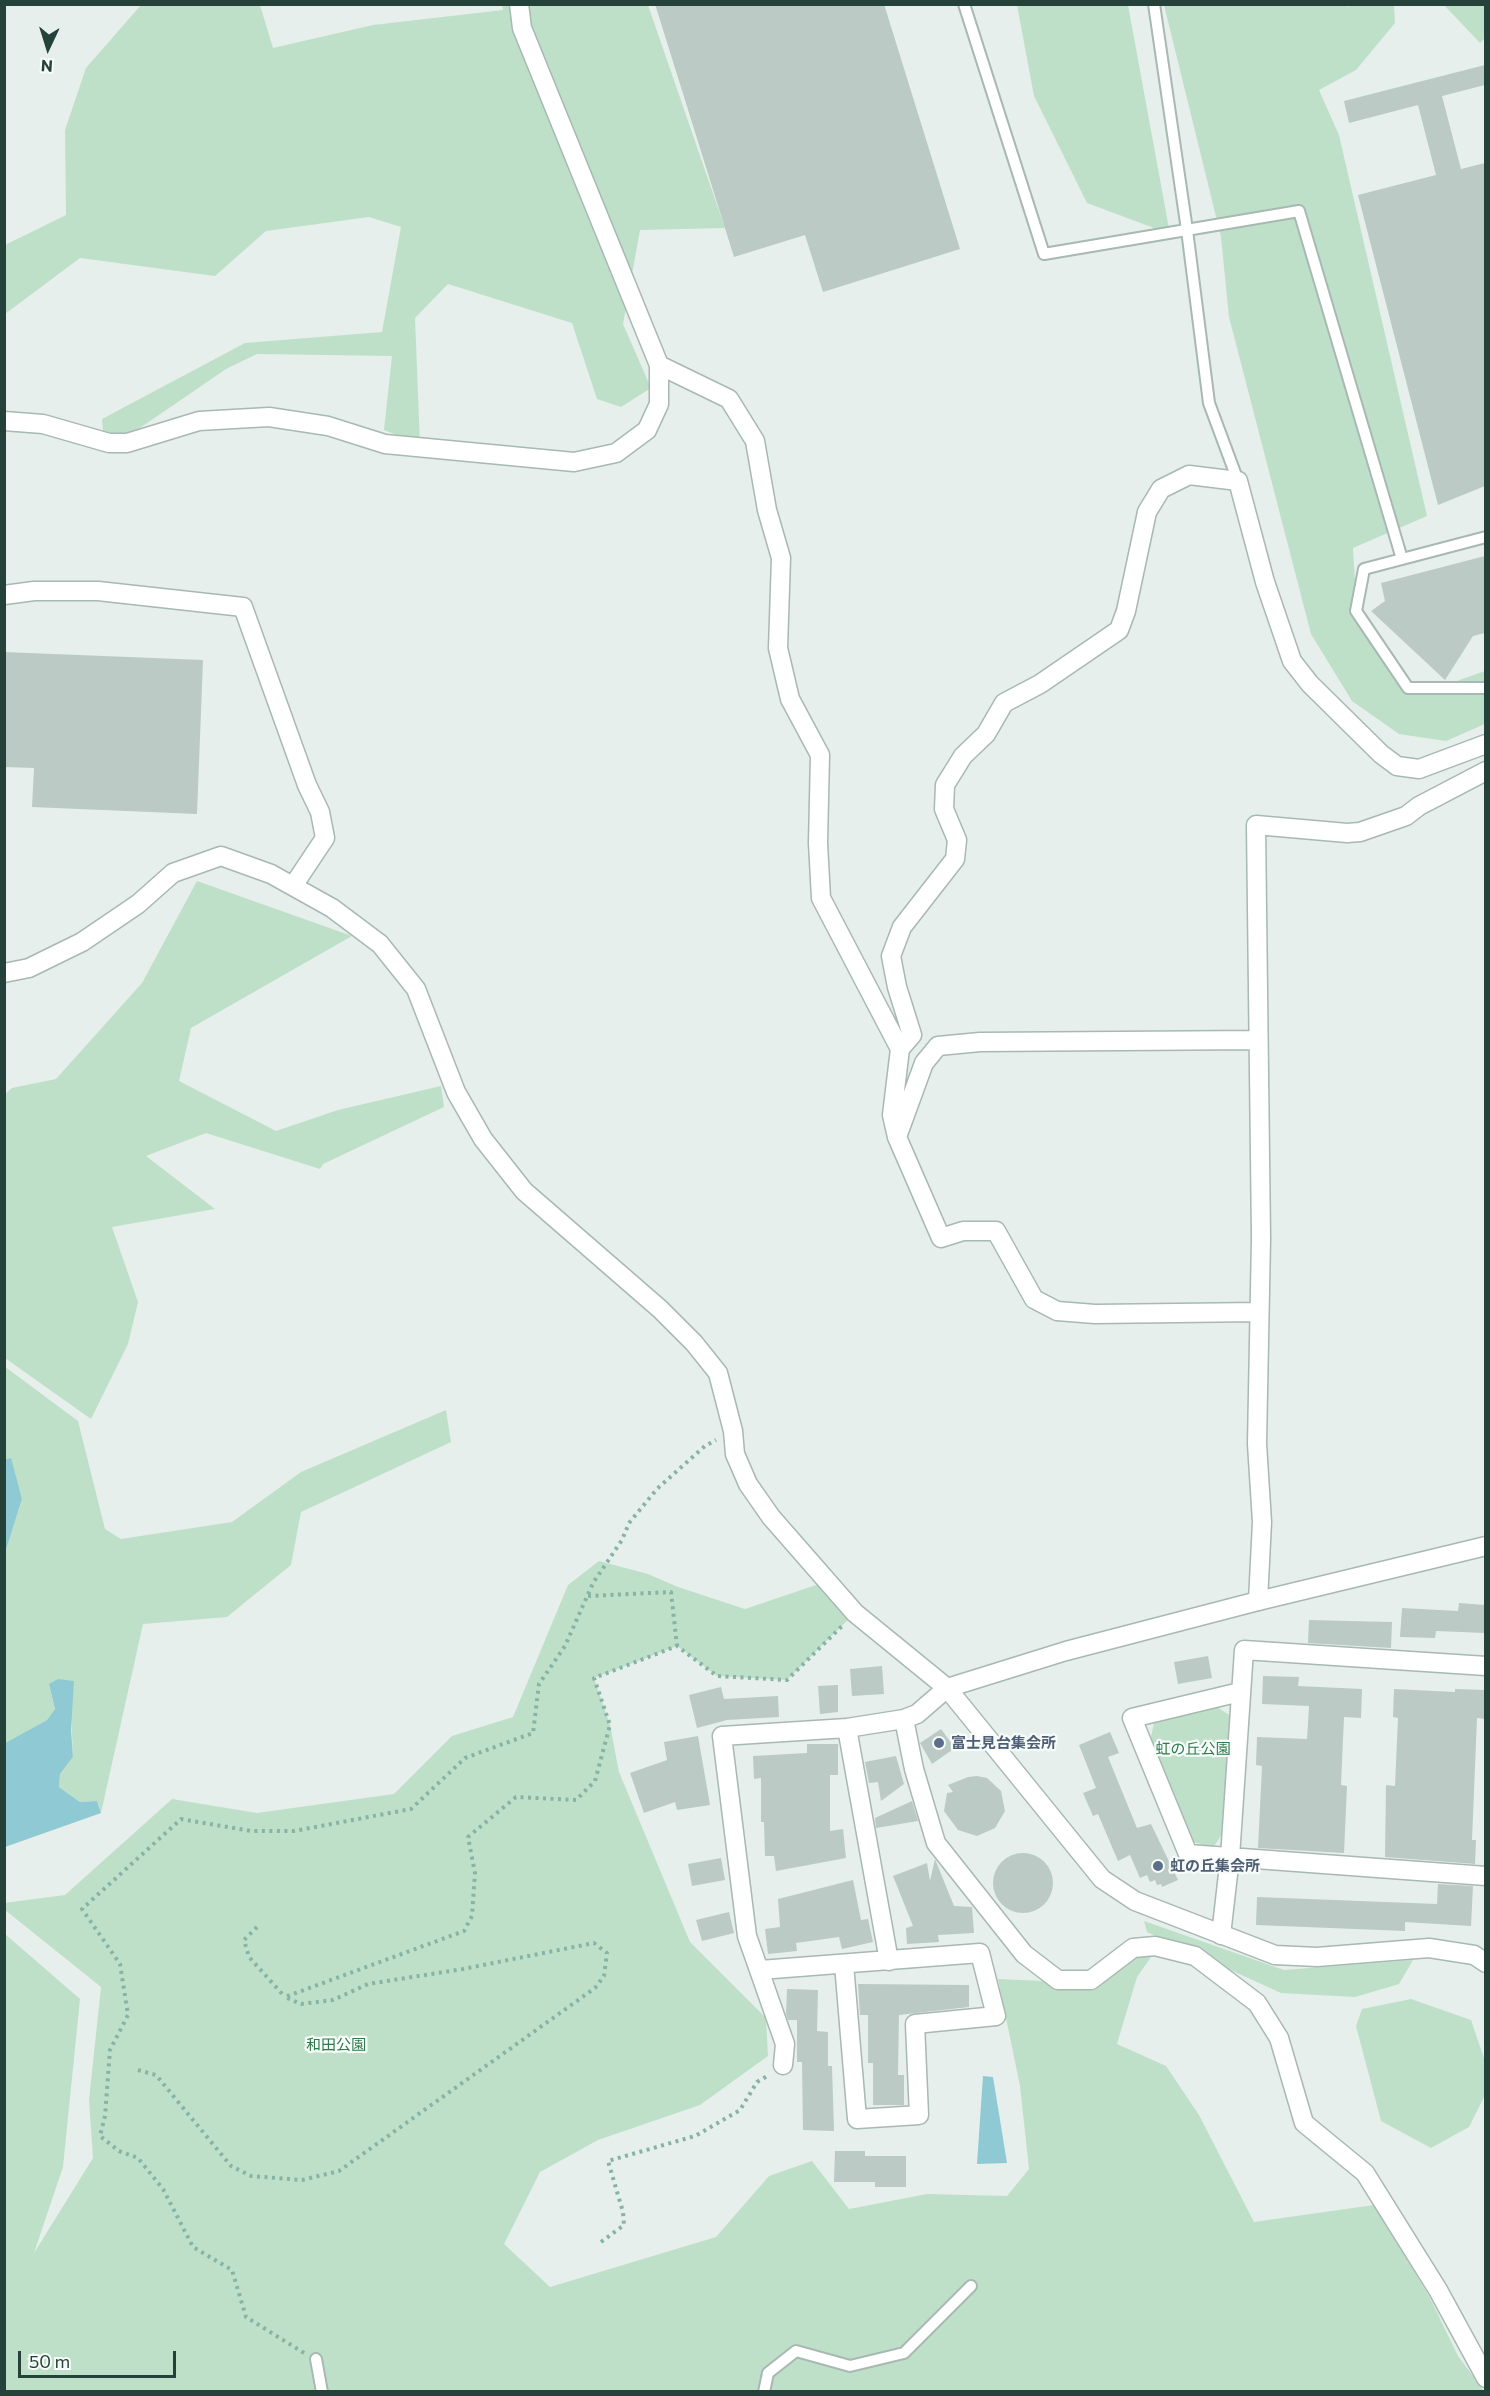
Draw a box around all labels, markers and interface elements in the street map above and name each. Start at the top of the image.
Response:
north arrow [18,18,78,78]
text: N [40,57,53,76]
place label: 富士見台集会所 [951,1734,1056,1752]
marker: 富士見台集会所 [932,1736,946,1750]
park label: 虹の丘公園 [1156,1740,1230,1758]
place label: 虹の丘集会所 [1170,1857,1260,1875]
marker: 虹の丘集会所 [1151,1859,1165,1873]
park label: 和田公園 [306,2036,366,2054]
scale bar [21,2339,178,2377]
text: 50 m [29,2350,70,2372]

